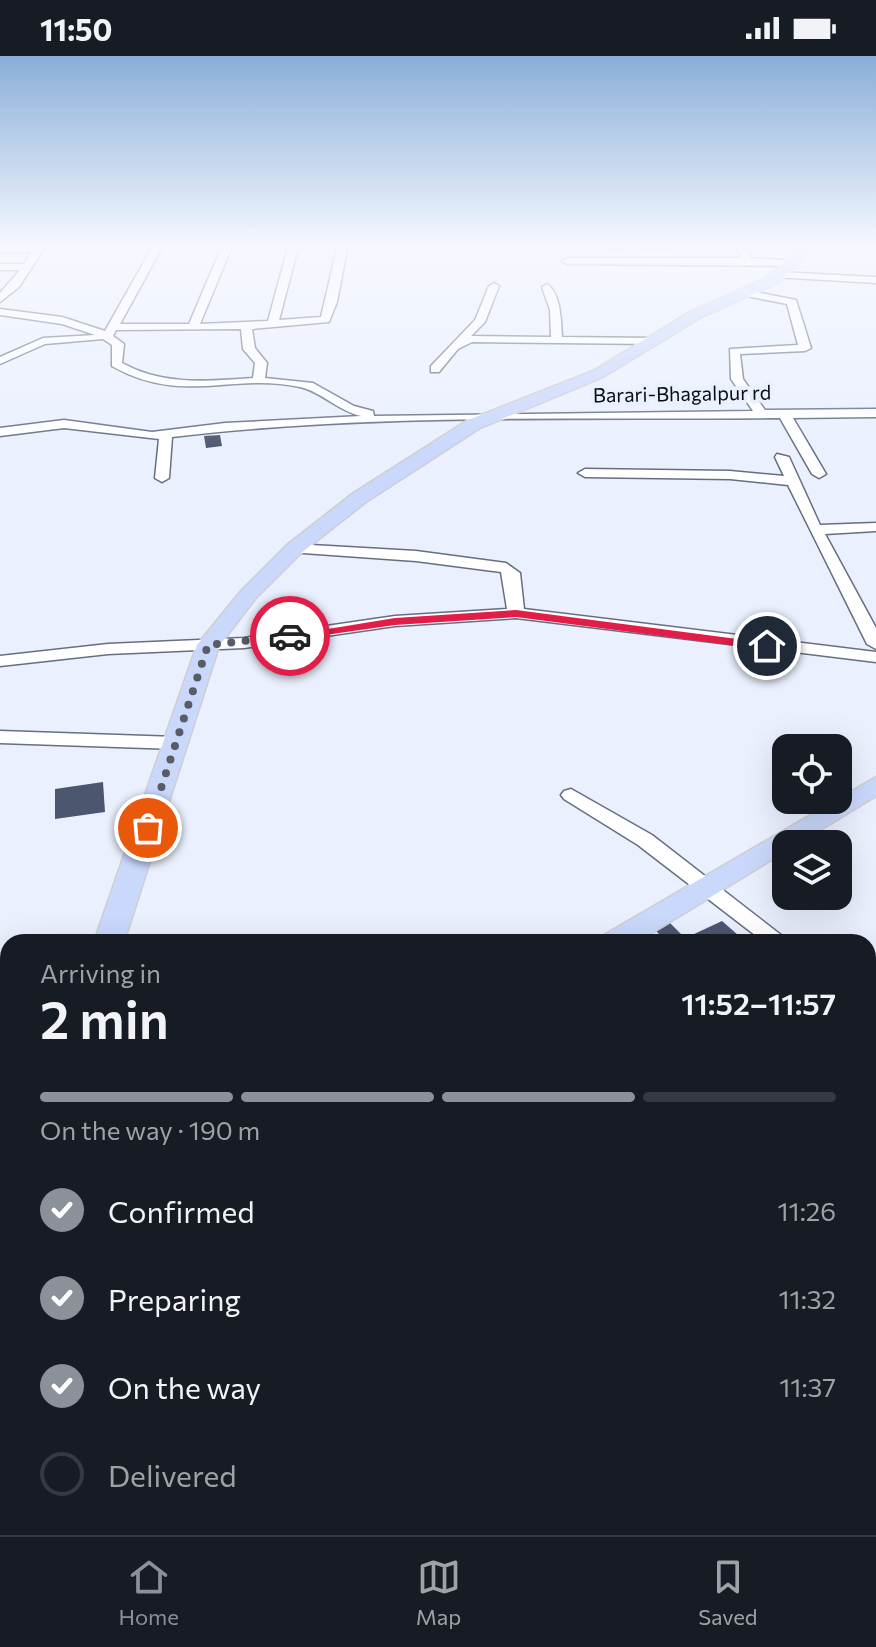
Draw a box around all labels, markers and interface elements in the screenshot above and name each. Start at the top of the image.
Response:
text: 11:50 [40,10,113,47]
street label: Barari-Bhagalpur rd [593,379,771,407]
courier [250,596,330,676]
pin [733,612,801,680]
icon: car [268,614,312,658]
icon: home [745,624,789,668]
map controls [772,734,852,910]
button: locate [772,734,852,814]
pin [114,794,182,862]
icon: bag [126,806,170,850]
button: layers [772,830,852,910]
text: Arriving in [40,957,161,988]
text: 11:52–11:57 [681,984,836,1021]
text: 2 min [40,986,169,1050]
text: On the way · 190 m [40,1114,260,1145]
icon: check [40,1188,84,1232]
text: Confirmed [108,1192,255,1229]
text: 11:26 [778,1195,836,1226]
icon: check [40,1276,84,1320]
text: Preparing [108,1280,241,1317]
text: 11:32 [778,1283,836,1314]
icon: check [40,1364,84,1408]
text: On the way [108,1368,261,1405]
text: 11:37 [779,1371,836,1402]
text: Delivered [108,1456,237,1493]
tab: Home [118,1555,179,1630]
tab: Map [416,1555,461,1630]
tab: Saved [698,1555,758,1630]

